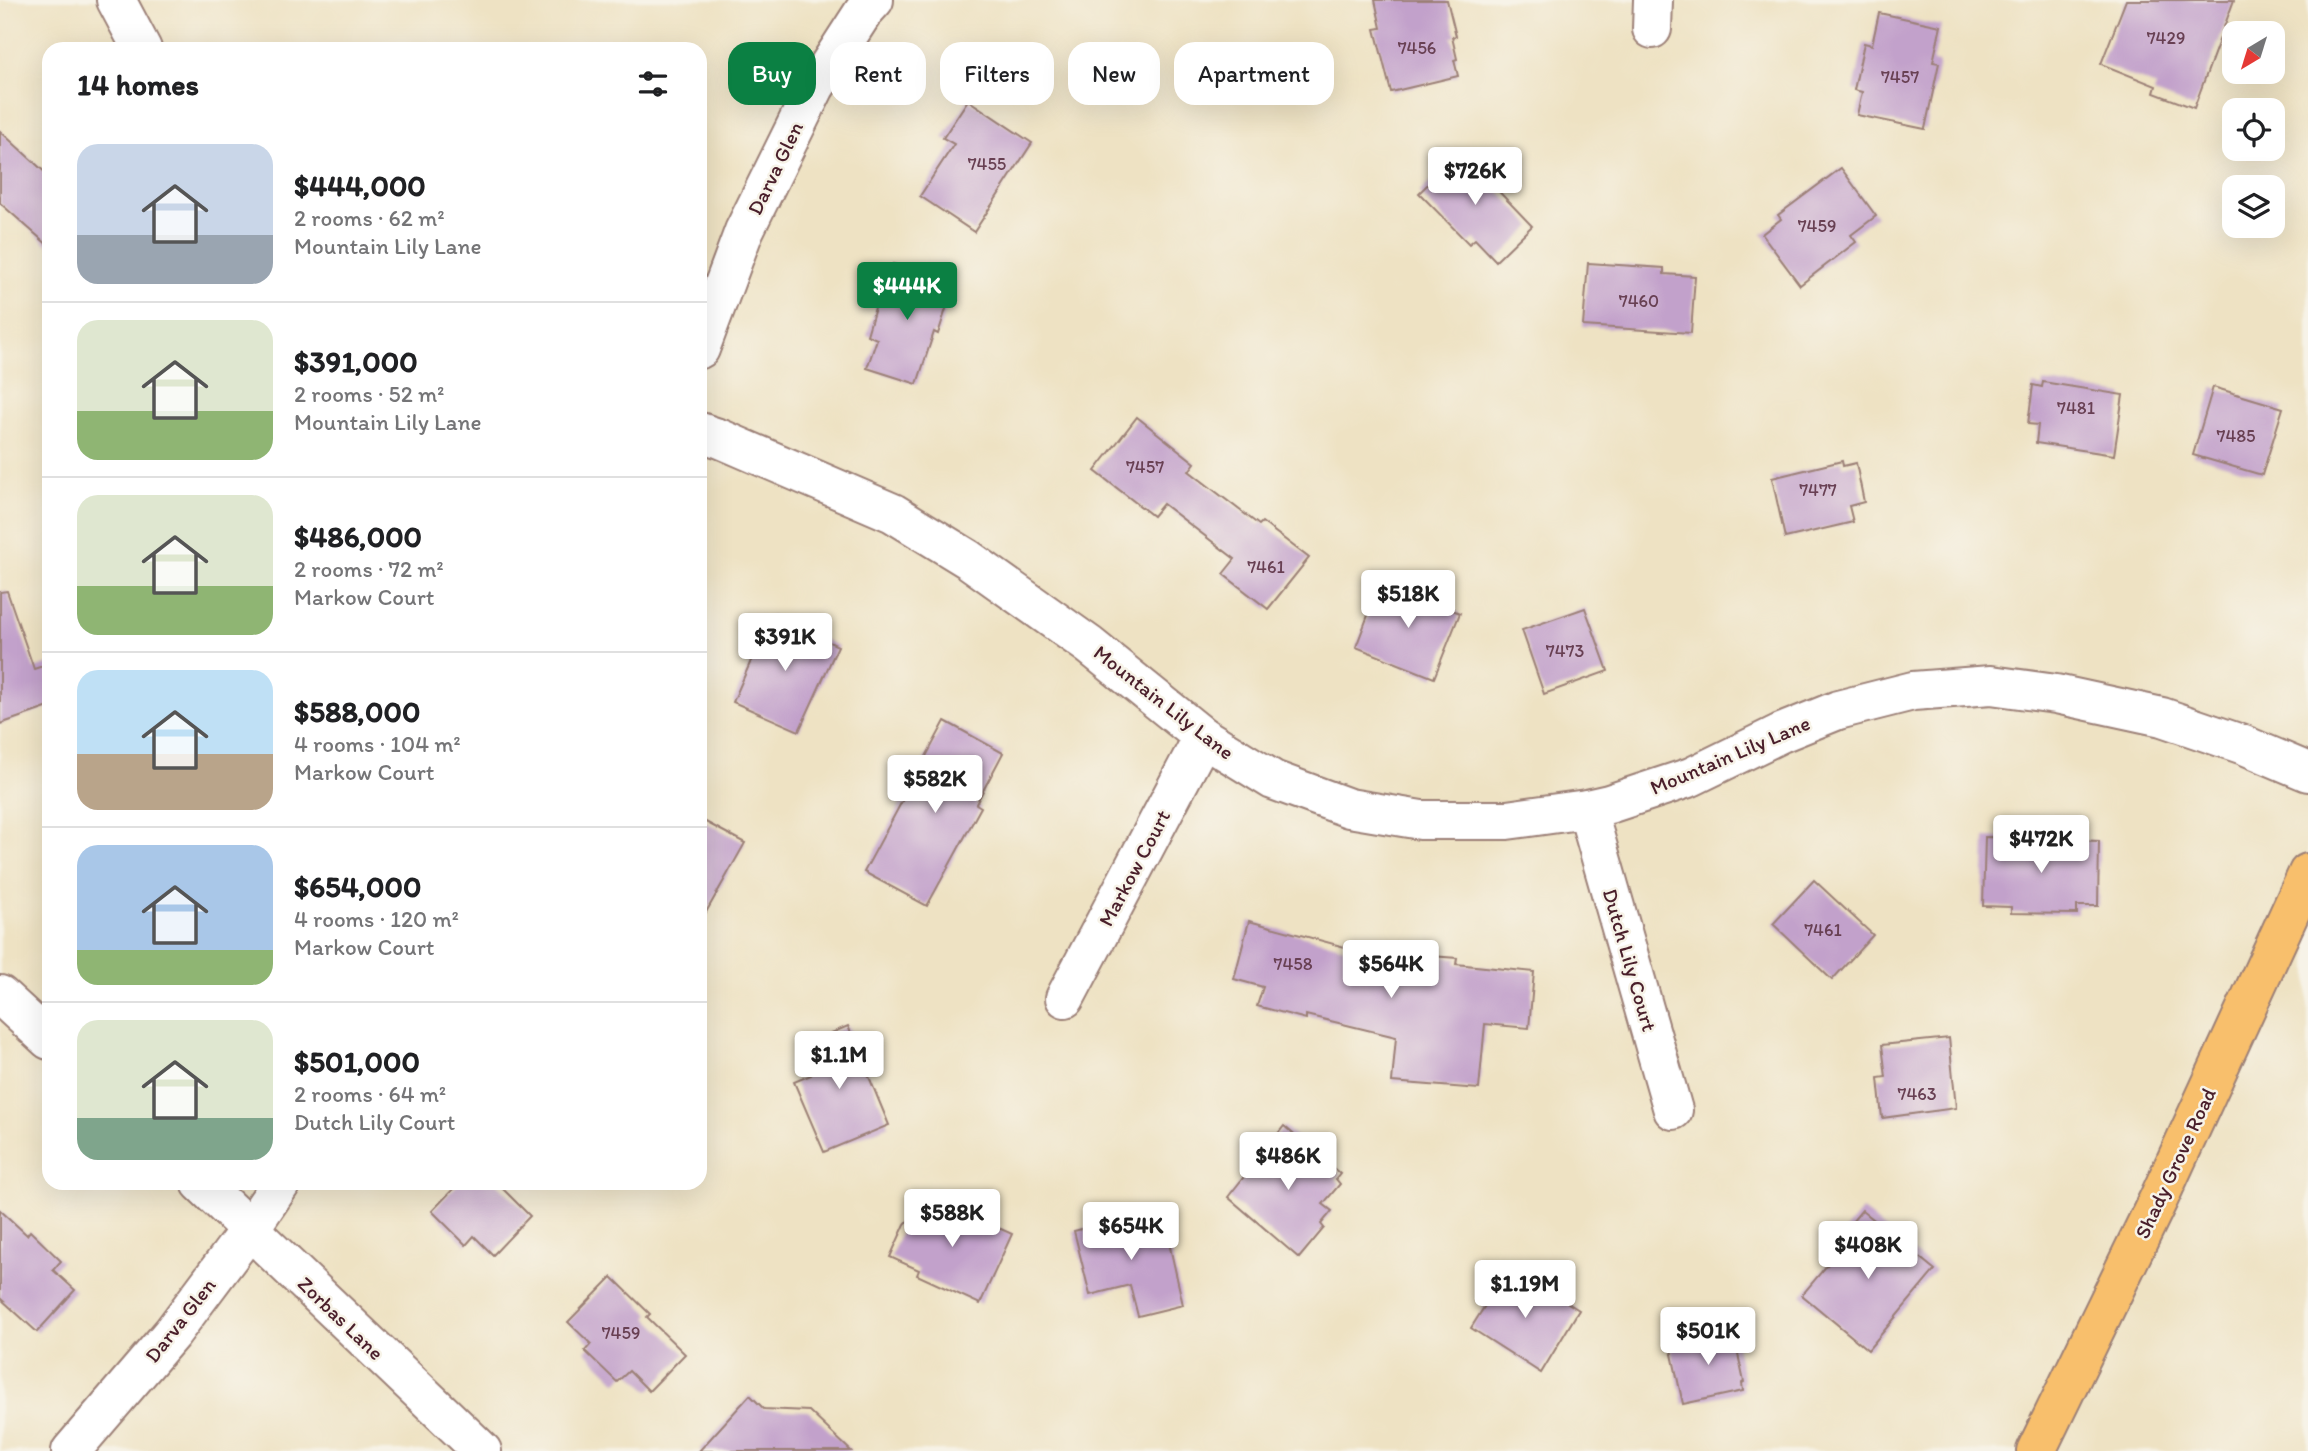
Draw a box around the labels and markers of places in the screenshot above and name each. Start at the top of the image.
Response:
pin: $726K [1426,148,1524,207]
pin: $444K [858,262,956,322]
pin: $518K [1359,570,1457,630]
pin: $391K [736,614,834,673]
pin: $582K [886,756,984,815]
pin: $472K [1992,816,2090,875]
pin: $564K [1342,940,1440,1000]
pin: $1.1M [790,1032,888,1091]
pin: $486K [1239,1132,1337,1192]
pin: $588K [903,1190,1001,1249]
pin: $654K [1082,1202,1180,1262]
pin: $408K [1819,1222,1917,1281]
pin: $1.19M [1468,1260,1582,1320]
pin: $501K [1659,1308,1757,1367]

